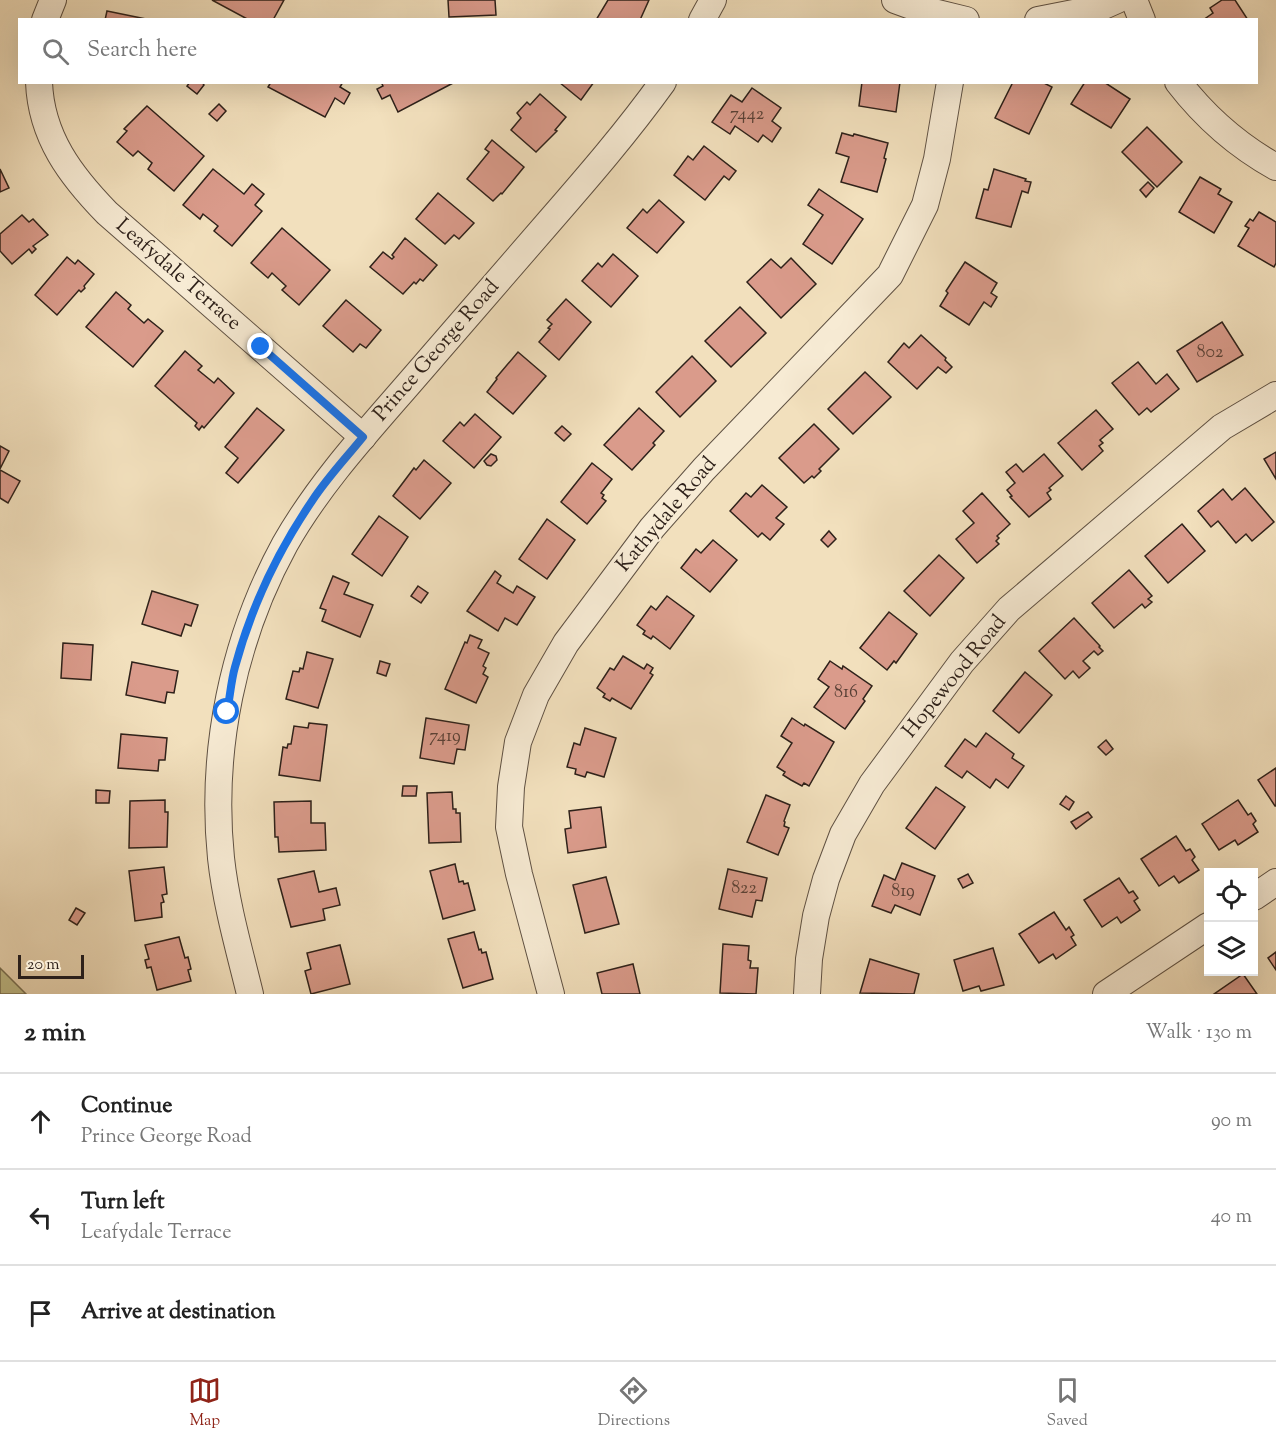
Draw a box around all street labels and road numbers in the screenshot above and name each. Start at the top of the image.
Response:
street label: Leafydale Terrace [109,212,247,338]
street label: Prince George Road [367,273,507,428]
street label: Kathydale Road [610,451,724,579]
street label: Hopewood Road [896,609,1014,745]

